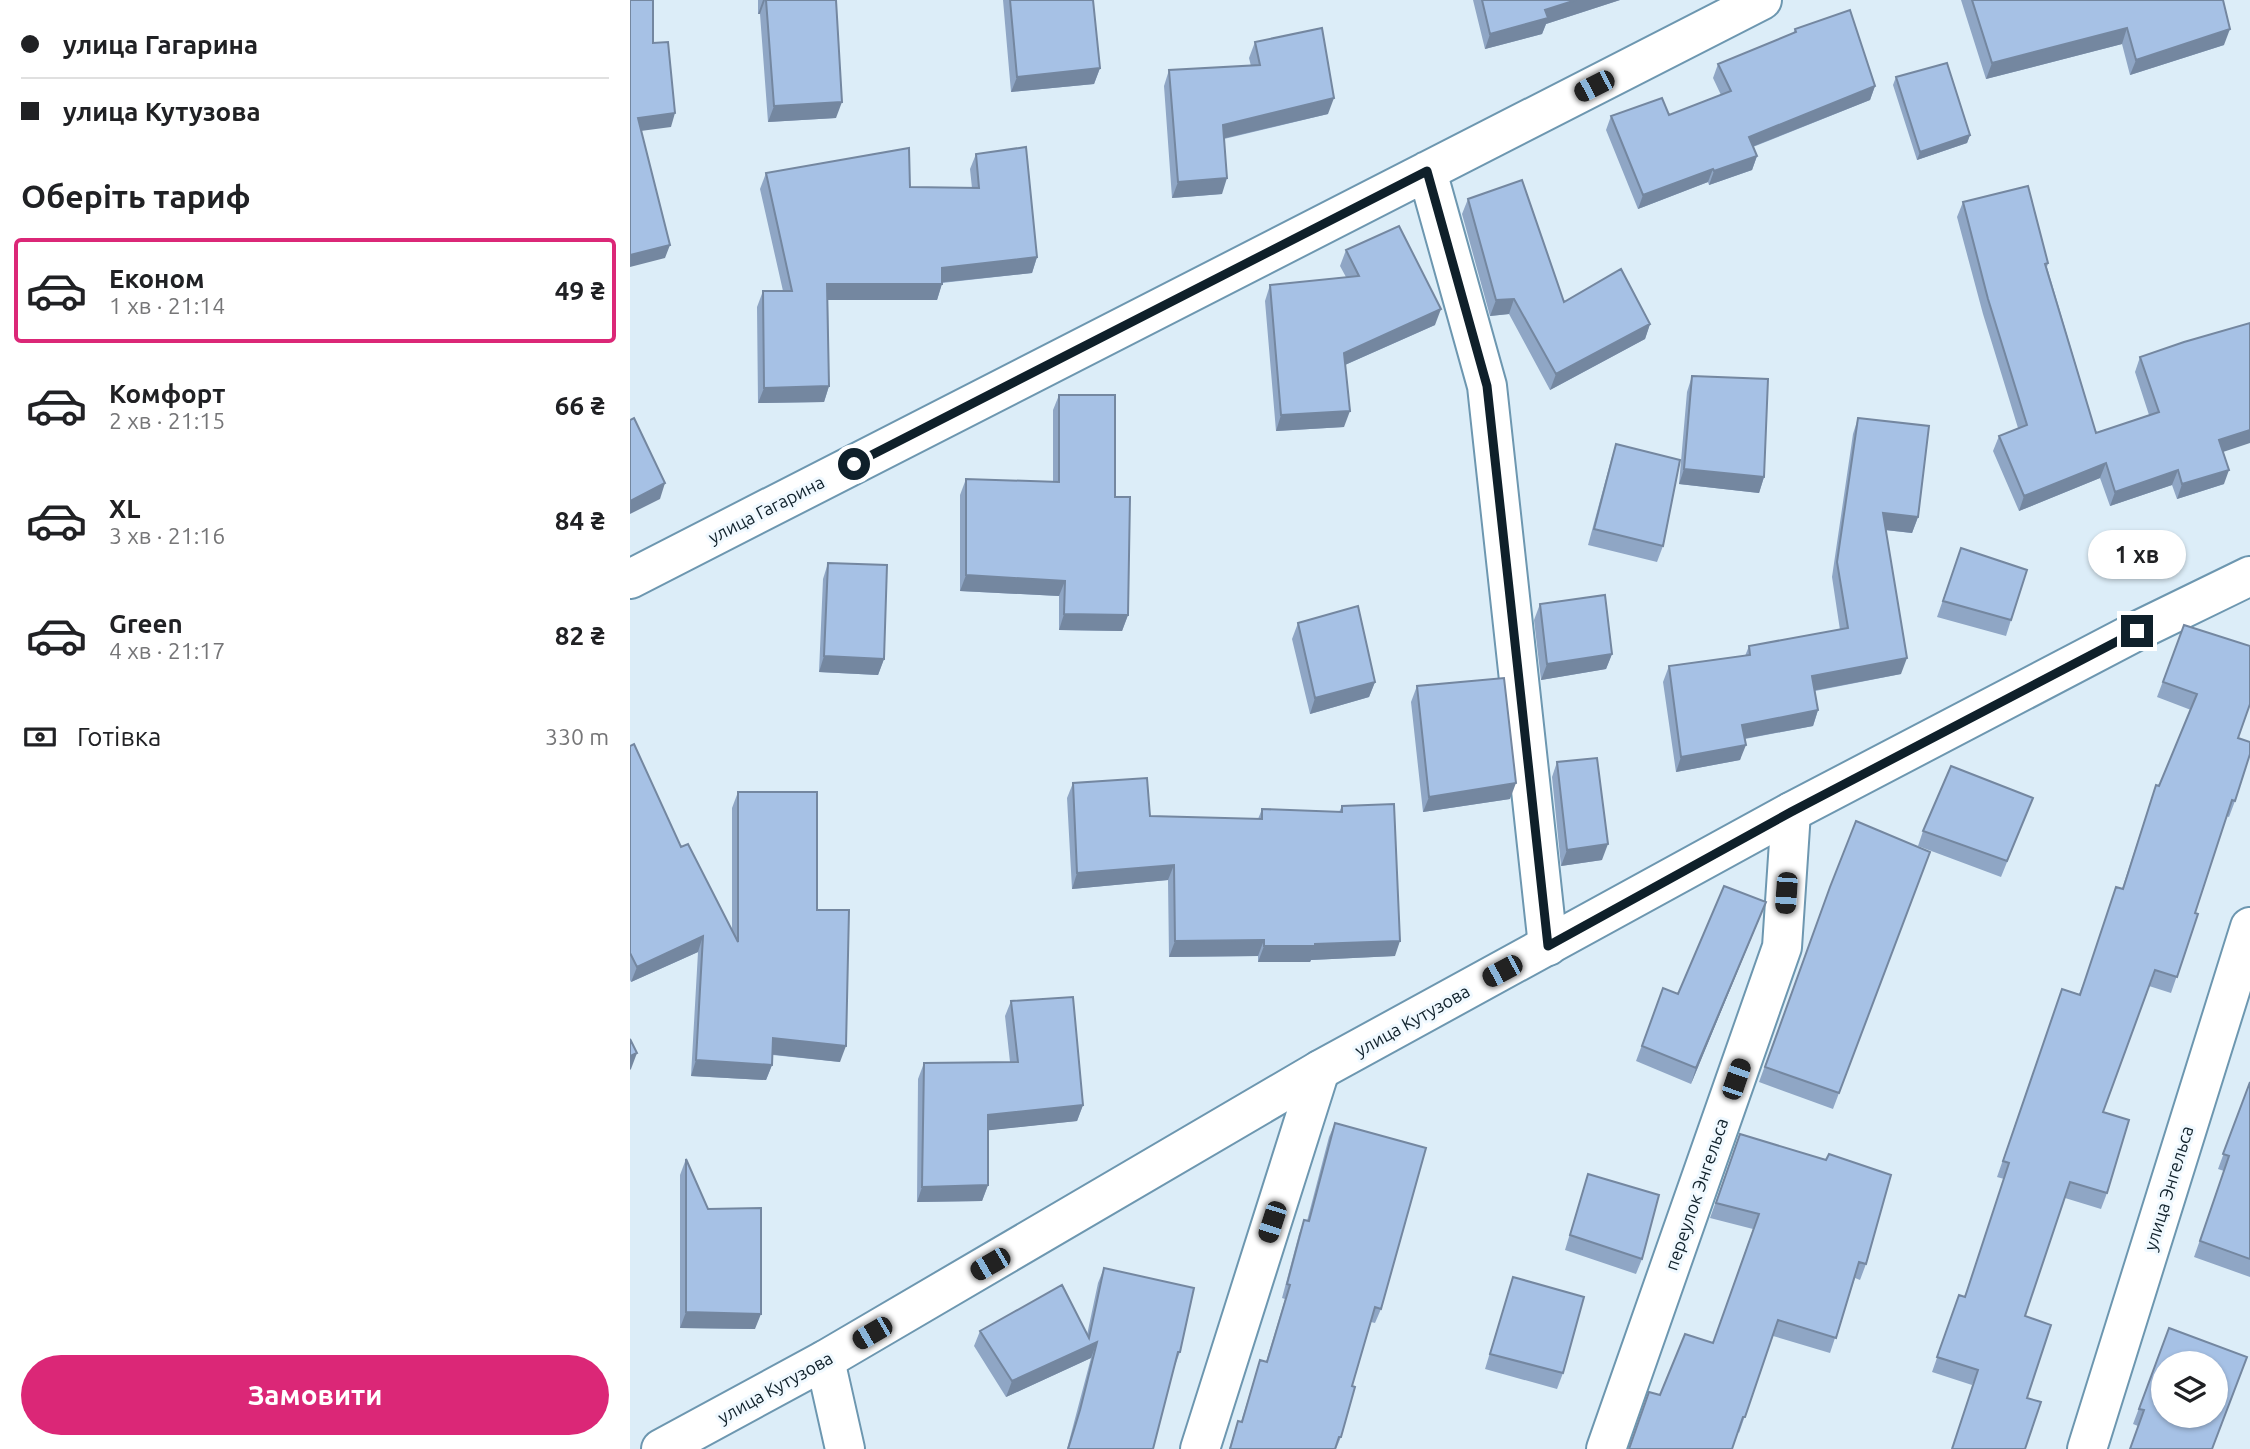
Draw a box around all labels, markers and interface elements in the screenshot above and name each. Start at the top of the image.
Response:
text: улица Гагарина [63,30,258,59]
car [1571,67,1618,105]
text: улица Кутузова [63,97,261,126]
text: Оберіть тариф [21,178,251,214]
icon: car [25,259,88,322]
text: Економ [109,264,205,293]
text: 49 ₴ [555,276,605,305]
text: 1 хв · 21:14 [109,293,225,318]
icon: car [25,374,88,437]
text: Комфорт [109,379,225,408]
text: 66 ₴ [555,391,605,420]
text: 2 хв · 21:15 [109,408,225,433]
route start [838,448,870,480]
street label: улица Гагарина [705,471,827,547]
icon: car [25,489,88,552]
text: XL [109,494,140,523]
text: 84 ₴ [555,506,605,535]
text: 3 хв · 21:16 [109,523,225,548]
callout: 1 хв [2088,530,2186,578]
text: 1 хв [2115,542,2159,567]
icon: car [25,604,88,667]
text: Green [109,609,183,638]
route end [2121,615,2153,647]
text: 82 ₴ [555,621,605,650]
text: 4 хв · 21:17 [109,638,225,663]
icon: cash [21,718,59,756]
text: Готівка [77,722,161,751]
text: 330 m [545,724,609,749]
car [1775,871,1798,915]
car [1479,952,1526,990]
street label: улица Кутузова [1351,980,1473,1060]
car [1720,1056,1753,1102]
street label: переулок Энгельса [1661,1115,1731,1273]
street label: улица Энгельса [2139,1123,2197,1253]
car [1256,1199,1289,1245]
car [967,1244,1014,1284]
car [849,1313,896,1353]
street label: улица Кутузова [714,1347,836,1427]
map controls [2151,1351,2228,1428]
button: layers [2151,1351,2228,1428]
button: Замовити [21,1355,609,1435]

